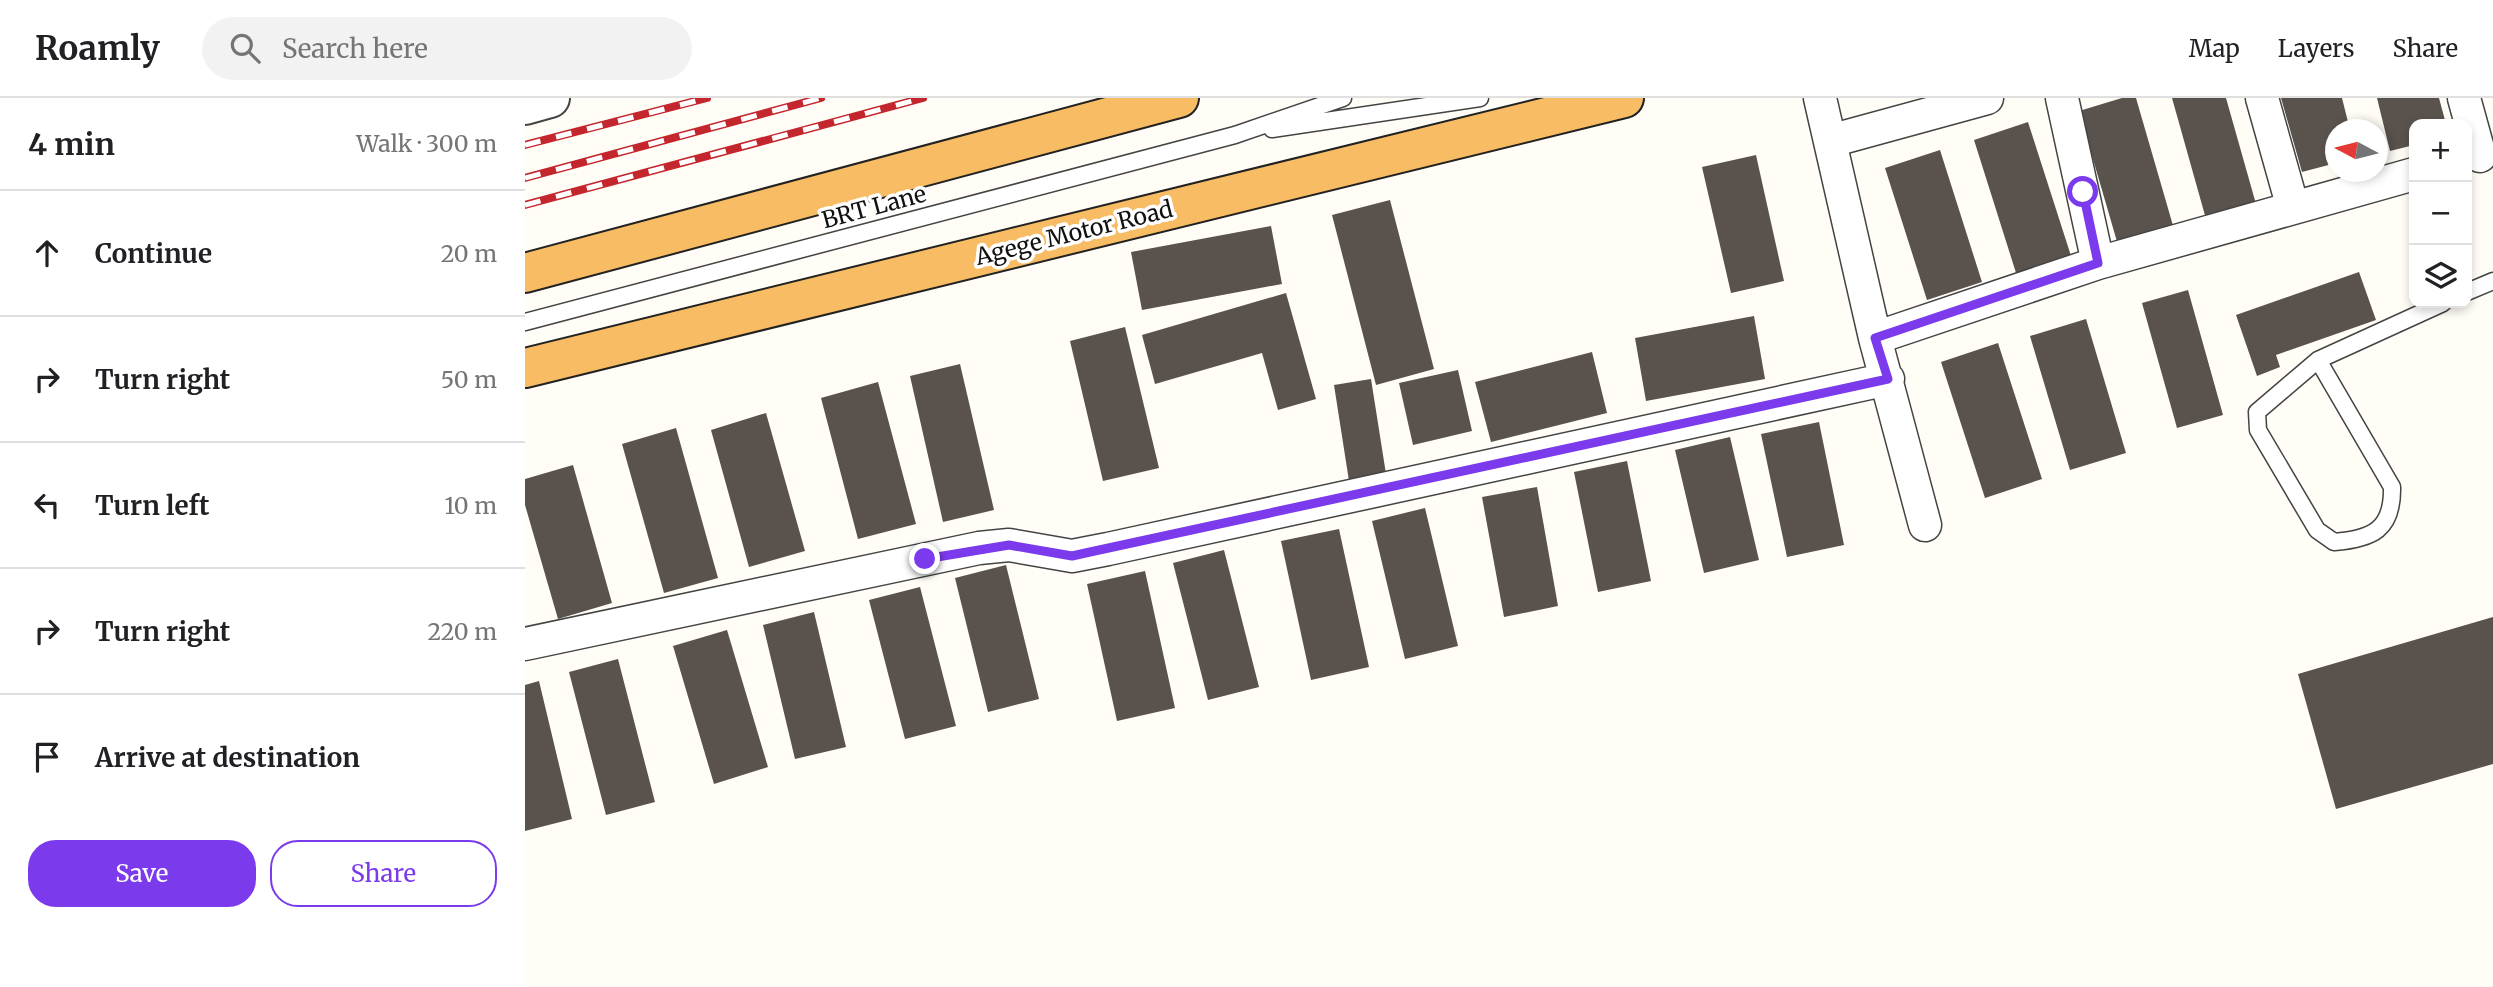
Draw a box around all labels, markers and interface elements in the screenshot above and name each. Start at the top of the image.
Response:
search box [202,17,692,80]
text: Roamly [35,28,160,69]
icon: search [226,29,264,67]
text: Search here [282,32,428,65]
text: Map [2189,33,2240,64]
text: Layers [2278,33,2354,64]
text: Share [2392,33,2458,64]
north arrow [2325,119,2388,182]
map controls [2409,119,2472,308]
button: + [2409,119,2472,182]
text: 4 min [28,125,115,163]
text: Walk · 300 m [356,129,497,158]
route start [2067,176,2098,207]
street label: BRT Lane [819,179,929,234]
button: − [2409,182,2472,245]
street label: Agege Motor Road [971,194,1176,271]
icon: ahead [28,234,66,272]
text: Continue [95,237,212,270]
text: 20 m [441,239,497,268]
button: layers [2409,245,2472,308]
icon: right [28,360,66,398]
text: Turn right [95,363,230,396]
text: 50 m [441,365,497,394]
icon: left [28,486,66,524]
text: Turn left [95,489,209,522]
text: 10 m [444,491,497,520]
route end [909,543,940,574]
icon: right [28,612,66,650]
text: Turn right [95,615,230,648]
text: 220 m [427,617,497,646]
icon: arrive [28,738,66,776]
text: Arrive at destination [95,741,360,774]
button: Save [28,840,256,907]
button: Share [270,840,497,907]

